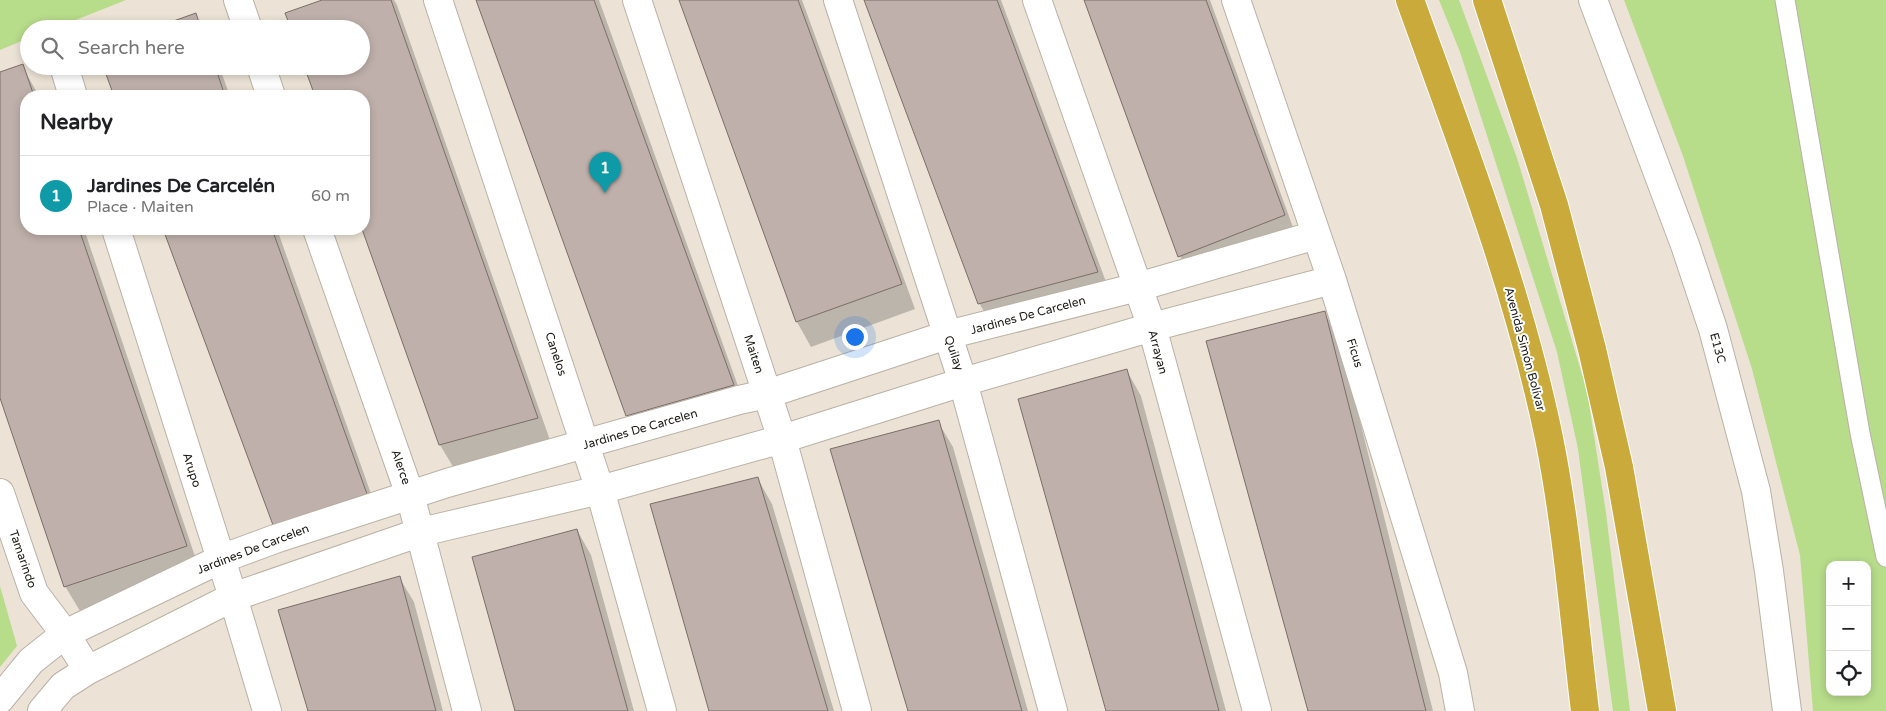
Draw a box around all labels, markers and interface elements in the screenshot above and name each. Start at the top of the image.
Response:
search box [20,20,370,75]
icon: search [38,34,66,62]
text: Search here [78,37,185,59]
text: Nearby [40,110,113,135]
pin: 1 [589,152,621,193]
text: Jardines De Carcelén [87,175,275,197]
text: 1 [51,186,61,206]
text: 60 m [311,186,350,206]
text: Place · Maiten [87,197,194,217]
street label: Avenida Simón Bolívar [1502,286,1548,413]
street label: Jardines De Carcelen [969,293,1087,337]
your location [842,324,868,350]
street label: Arrayan [1145,328,1171,376]
street label: Canelos [542,330,570,378]
street label: E13C [1707,331,1729,365]
street label: Maiten [741,333,767,375]
street label: Quilay [942,334,967,373]
street label: Ficus [1344,337,1366,369]
street label: Jardines De Carcelen [581,406,699,452]
street label: Alerce [388,448,414,487]
street label: Arupo [180,451,204,489]
street label: Jardines De Carcelen [195,521,311,577]
street label: Tamarindo [7,528,39,590]
map controls [1826,561,1871,696]
button: + [1826,561,1871,606]
button: − [1826,606,1871,651]
button: locate [1826,651,1871,696]

